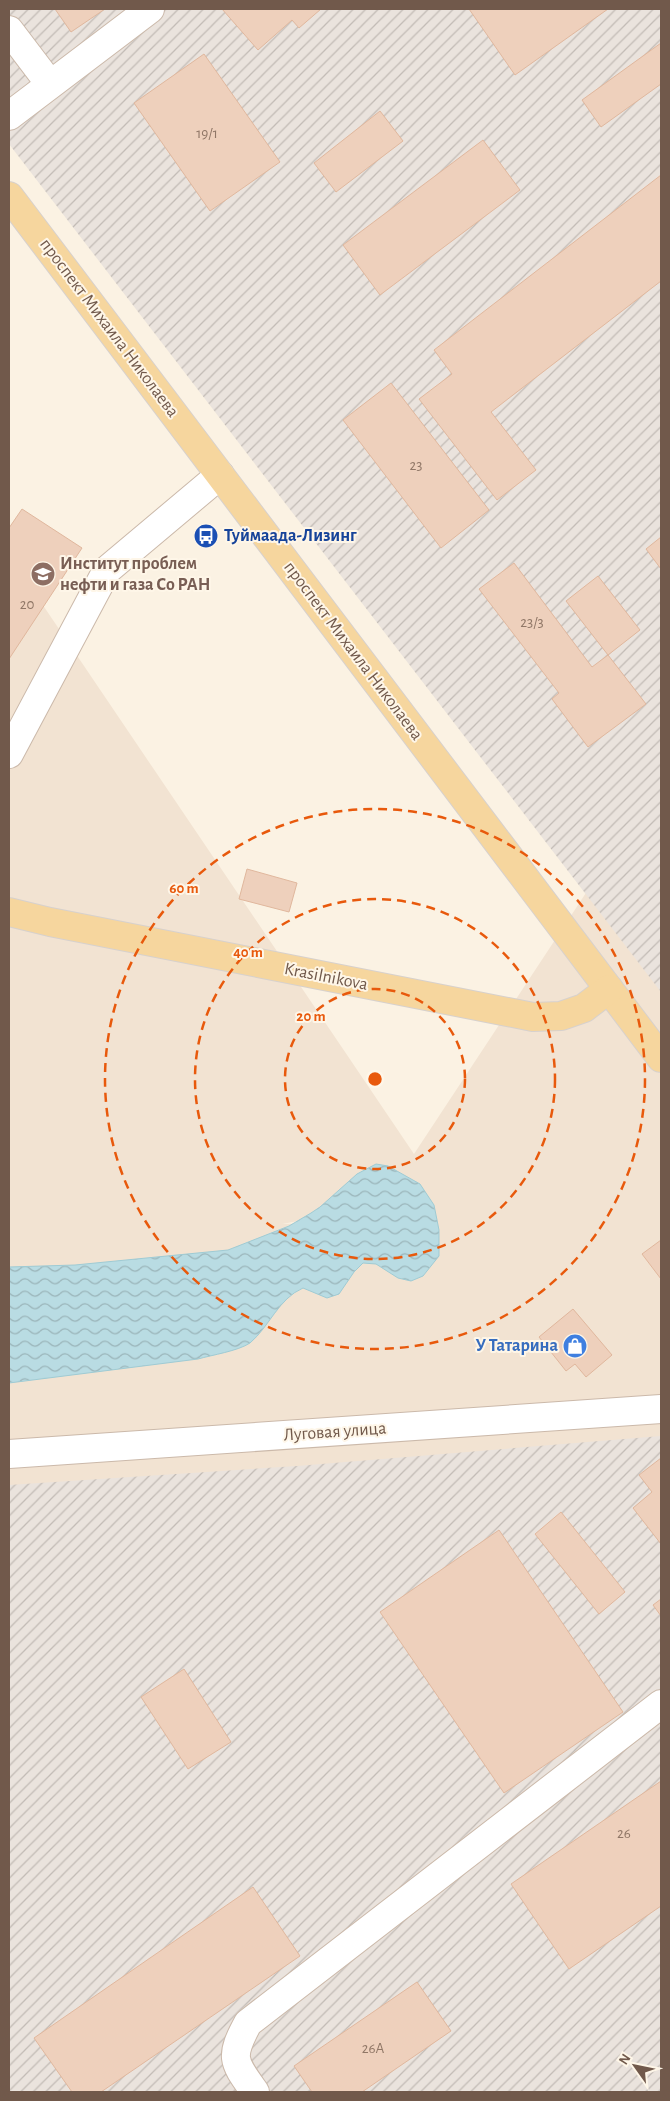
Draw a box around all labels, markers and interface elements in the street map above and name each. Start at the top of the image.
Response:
house number: 19/1 [196,126,218,141]
street label: проспект Михаила Николаева [36,235,182,421]
house number: 23 [409,458,423,473]
bus stop icon: Туймаада-Лизинг [193,523,219,549]
place label: Туймаада-Лизинг [224,527,357,545]
place label: Институт проблем нефти и газа Со РАН [60,555,210,594]
street label: проспект Михаила Николаева [280,558,426,744]
school or university icon: Институт проблем нефти и газа Со РАН [30,561,56,587]
house number: 20 [20,597,34,612]
house number: 23/3 [520,615,544,630]
text: 60 m [169,881,199,896]
text: 40 m [233,945,263,960]
street label: Krasilnikova [283,960,369,994]
text: 20 m [296,1009,326,1024]
centre of rings [366,1070,384,1088]
shop icon: У Татарина [562,1333,588,1359]
place label: У Татарина [475,1337,558,1355]
street label: Луговая улица [283,1419,387,1445]
house number: 26 [617,1826,631,1841]
house number: 26А [362,2041,385,2056]
north arrow [610,2041,660,2091]
text: N [616,2052,633,2067]

